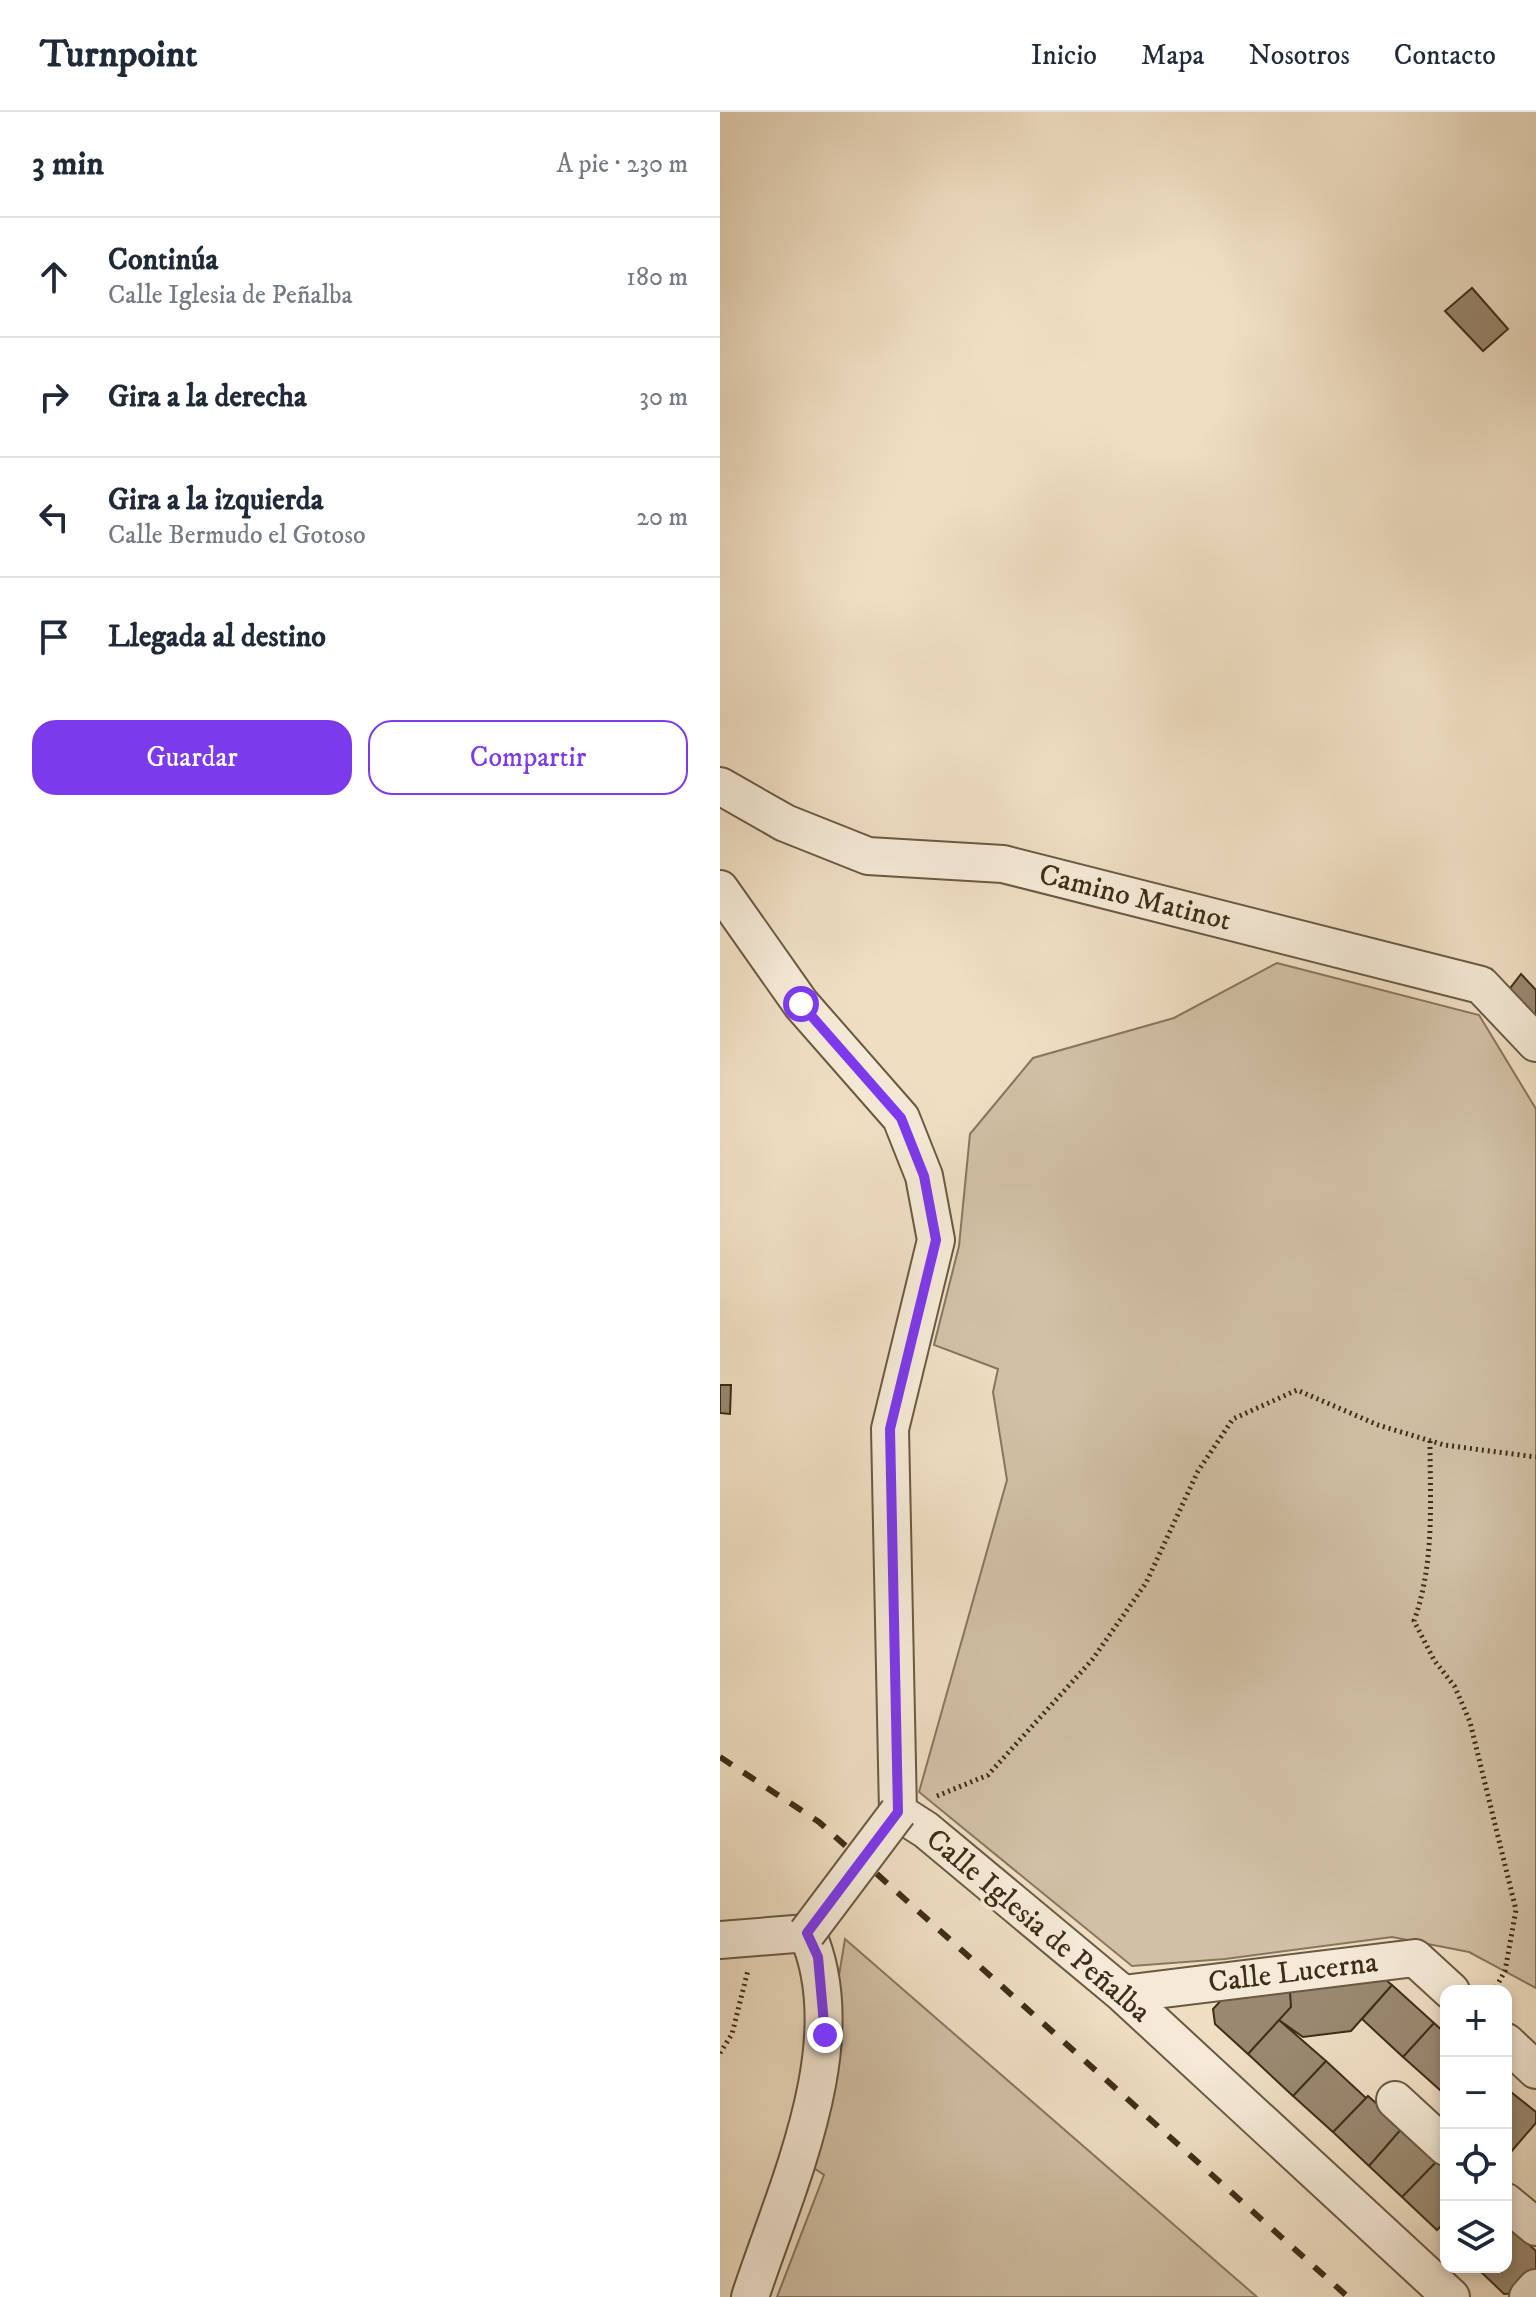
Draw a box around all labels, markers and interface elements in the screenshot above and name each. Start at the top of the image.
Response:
text: Turnpoint [40,31,198,79]
text: Inicio [1031,38,1097,73]
text: Mapa [1141,38,1204,73]
text: Nosotros [1248,38,1350,73]
text: Contacto [1394,38,1496,73]
text: 3 min [32,143,104,185]
text: A pie · 230 m [556,148,688,181]
text: Continúa [108,242,218,279]
icon: ahead [32,255,76,299]
text: 180 m [626,261,688,294]
text: Calle Iglesia de Peñalba [108,279,353,312]
icon: right [32,375,76,419]
text: Gira a la derecha [108,379,307,416]
text: 30 m [639,381,688,414]
text: Gira a la izquierda [108,482,323,519]
icon: left [32,495,76,539]
text: 20 m [636,501,688,534]
text: Calle Bermudo el Gotoso [108,519,366,552]
icon: arrive [32,615,76,659]
text: Llegada al destino [108,619,326,656]
button: Guardar [32,720,352,795]
button: Compartir [368,720,688,795]
street label: Camino Matinot [1035,856,1235,940]
route start [783,986,819,1022]
street label: Calle Iglesia de Peñalba [918,1821,1158,2031]
street label: Calle Lucerna [1206,1944,1380,2002]
map controls [1440,1985,1512,2273]
button: + [1440,1985,1512,2057]
route end [807,2017,843,2053]
button: − [1440,2057,1512,2129]
button: locate [1440,2129,1512,2201]
button: layers [1440,2201,1512,2273]

